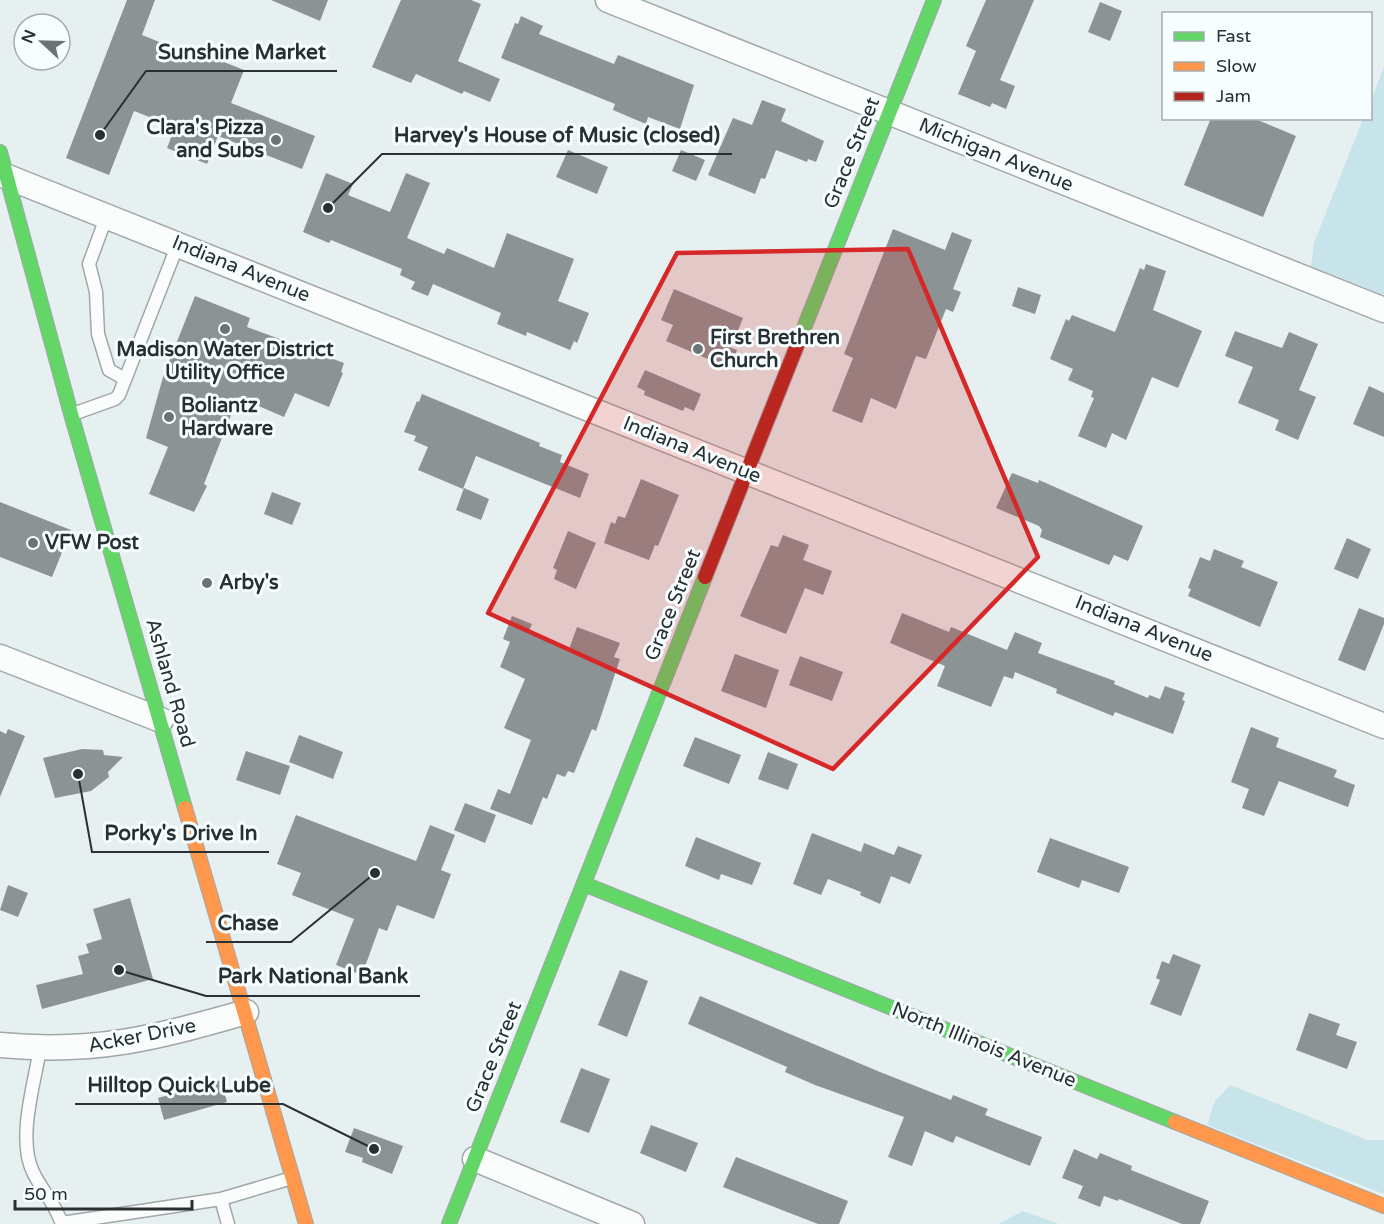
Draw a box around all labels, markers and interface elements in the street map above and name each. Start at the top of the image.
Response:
north arrow [12,12,72,72]
legend [1162,12,1372,120]
text: Fast [1216,25,1251,47]
text: N [17,27,41,46]
callout: Sunshine Market [146,32,337,71]
text: Sunshine Market [158,40,326,65]
text: Slow [1216,55,1257,77]
text: Jam [1216,85,1251,107]
street label: Grace Street [819,93,885,212]
street label: Michigan Avenue [915,113,1077,197]
callout: Harvey's House of Music (closed) [382,115,732,154]
place label: Clara's Pizza and Subs [146,116,264,163]
text: Harvey's House of Music (closed) [394,123,720,148]
marker: Clara's Pizza and Subs [269,133,283,147]
street label: Indiana Avenue [168,230,314,308]
marker: Madison Water District Utility Office [218,322,232,336]
place label: First Brethren Church [710,326,840,373]
place label: Madison Water District Utility Office [116,338,334,385]
marker: First Brethren Church [691,342,705,356]
place label: Boliantz Hardware [181,394,273,441]
marker: Boliantz Hardware [162,410,176,424]
street label: Indiana Avenue [619,411,765,489]
place label: VFW Post [45,531,139,555]
marker: VFW Post [26,536,40,550]
street label: Grace Street [640,545,706,664]
place label: Arby's [219,571,279,595]
marker: Arby's [200,576,214,590]
street label: Indiana Avenue [1071,590,1217,668]
street label: Ashland Road [140,616,200,750]
callout: Porky's Drive In [92,813,269,852]
text: Porky's Drive In [104,821,258,846]
callout: Chase [206,903,291,942]
text: Chase [217,911,279,936]
callout: Park National Bank [206,957,420,996]
text: Park National Bank [218,964,409,989]
street label: Grace Street [461,997,527,1116]
street label: North Illinois Avenue [888,997,1080,1093]
street label: Acker Drive [86,1014,198,1058]
callout: Hilltop Quick Lube [75,1065,283,1104]
text: Hilltop Quick Lube [87,1073,271,1098]
scale bar [15,1173,192,1211]
text: 50 m [24,1183,68,1205]

